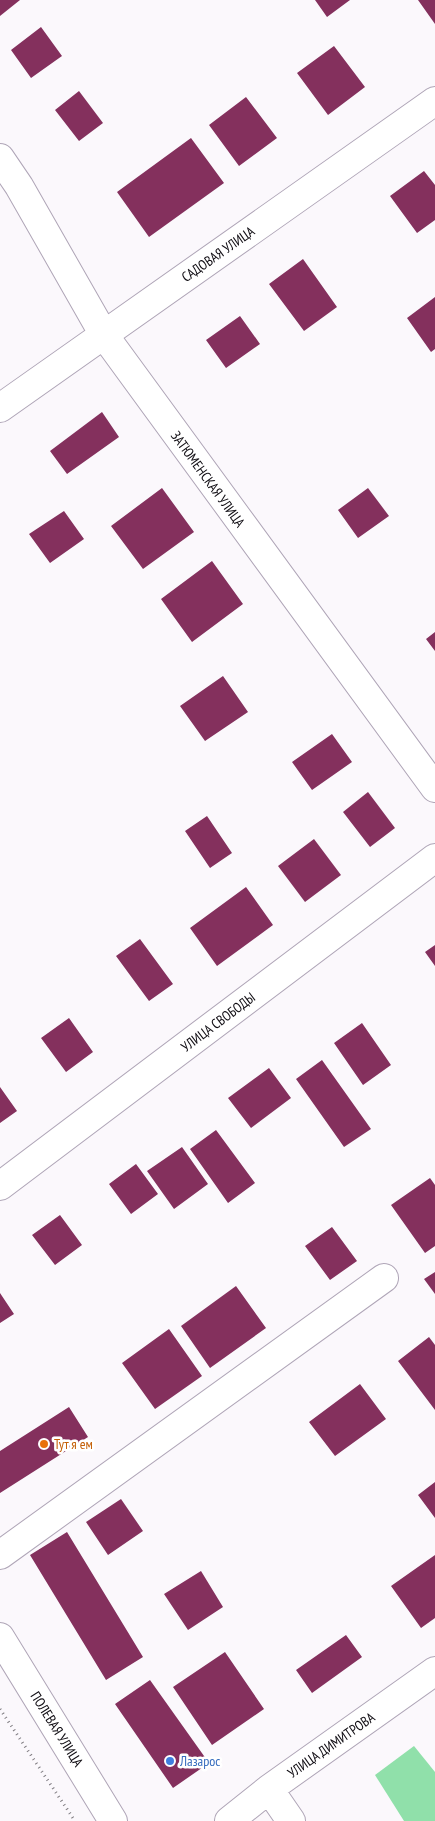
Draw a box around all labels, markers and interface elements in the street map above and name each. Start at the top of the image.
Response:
street label: САДОВАЯ УЛИЦА [178,222,258,286]
street label: ЗАТЮМЕНСКАЯ УЛИЦА [167,427,249,531]
street label: УЛИЦА СВОБОДЫ [177,988,259,1056]
place label: Тут я ем [54,1435,93,1453]
marker: Тут я ем [38,1438,50,1450]
street label: ПОЛЕВАЯ УЛИЦА [27,1688,87,1770]
street label: УЛИЦА ДИМИТРОВА [284,1708,378,1782]
place label: Лазарос [179,1752,220,1770]
marker: Лазарос [164,1755,176,1767]

